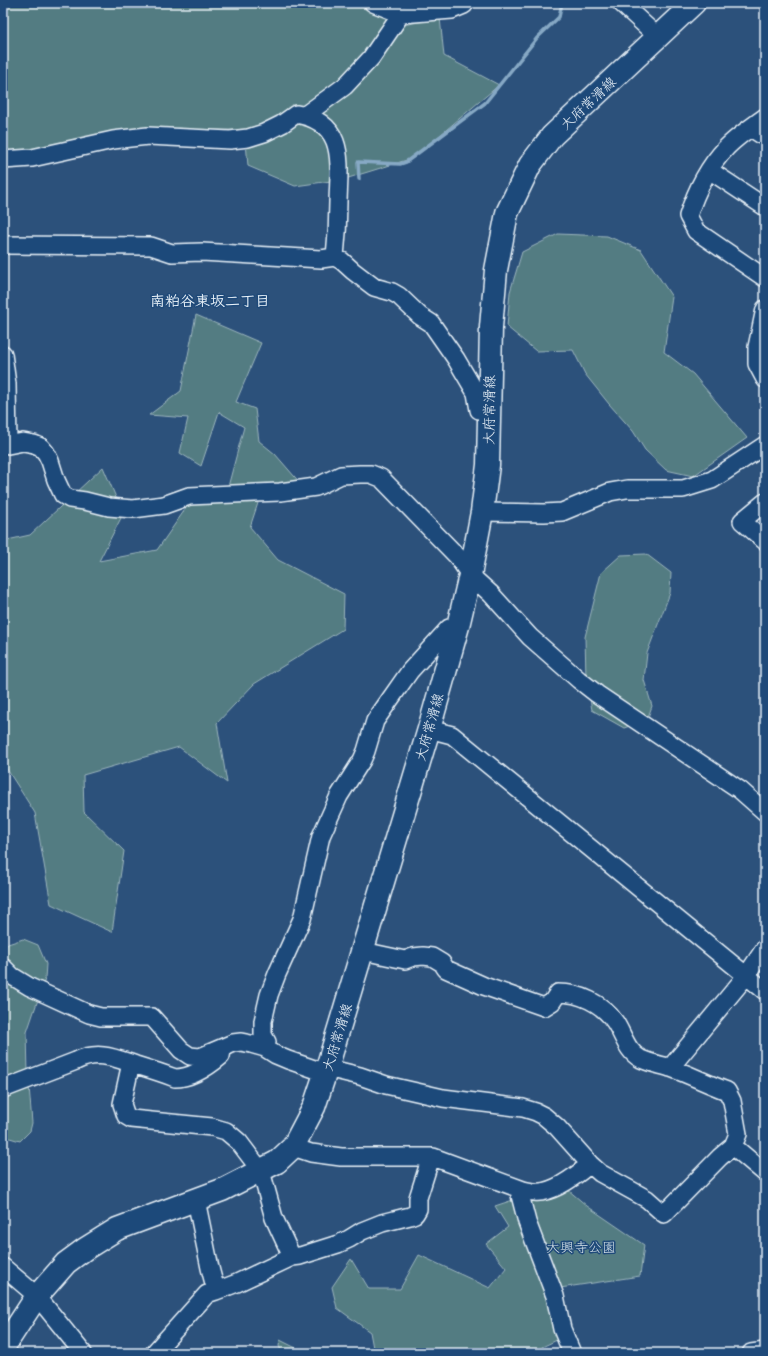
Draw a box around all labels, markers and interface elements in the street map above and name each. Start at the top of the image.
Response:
street label: 大府常滑線 [555,71,620,134]
district label: 南粕谷東坂二丁目 [150,288,270,311]
street label: 大府常滑線 [477,375,500,445]
street label: 大府常滑線 [409,690,448,763]
street label: 大府常滑線 [316,1000,357,1073]
park label: 大興寺公園 [546,1236,616,1257]

